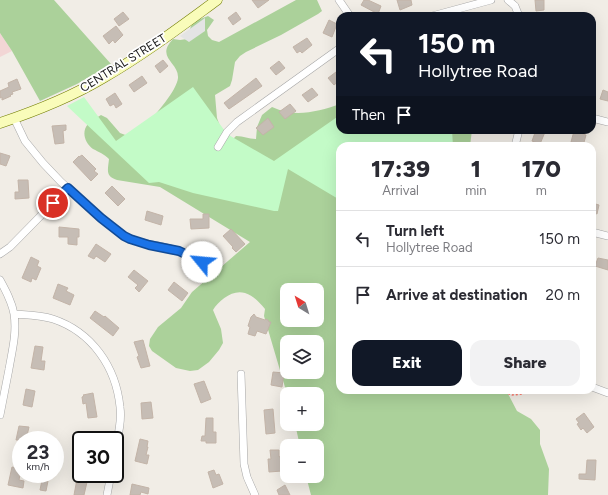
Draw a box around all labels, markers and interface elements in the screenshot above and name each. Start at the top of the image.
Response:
text: 150 m [418,26,495,60]
icon: left [352,28,404,80]
street label: CENTRAL STREET [77,31,169,95]
text: Hollytree Road [418,60,538,82]
icon: arrive [393,104,415,126]
text: Then [352,106,385,124]
text: 17:39 [371,154,430,183]
text: 1 [471,154,481,183]
text: 170 [522,154,561,183]
text: Arrival [382,183,419,198]
text: min [465,183,486,198]
text: m [536,183,547,198]
pin [36,186,70,220]
icon: arrive [42,192,64,214]
text: Turn left [386,222,444,240]
icon: left [352,228,374,250]
text: 150 m [539,230,580,248]
text: Hollytree Road [386,240,473,255]
position arrow [181,241,223,283]
north arrow [280,283,324,327]
map controls [280,283,324,483]
icon: arrive [352,284,374,306]
text: Arrive at destination [386,286,527,304]
text: 20 m [546,286,580,304]
button: layers [280,335,324,379]
button: Exit [352,340,462,386]
button: Share [470,340,580,386]
button: + [280,387,324,431]
speed limit sign: 30 [72,431,124,483]
button: − [280,439,324,483]
text: 23 [27,440,49,464]
text: km/h [27,460,49,473]

